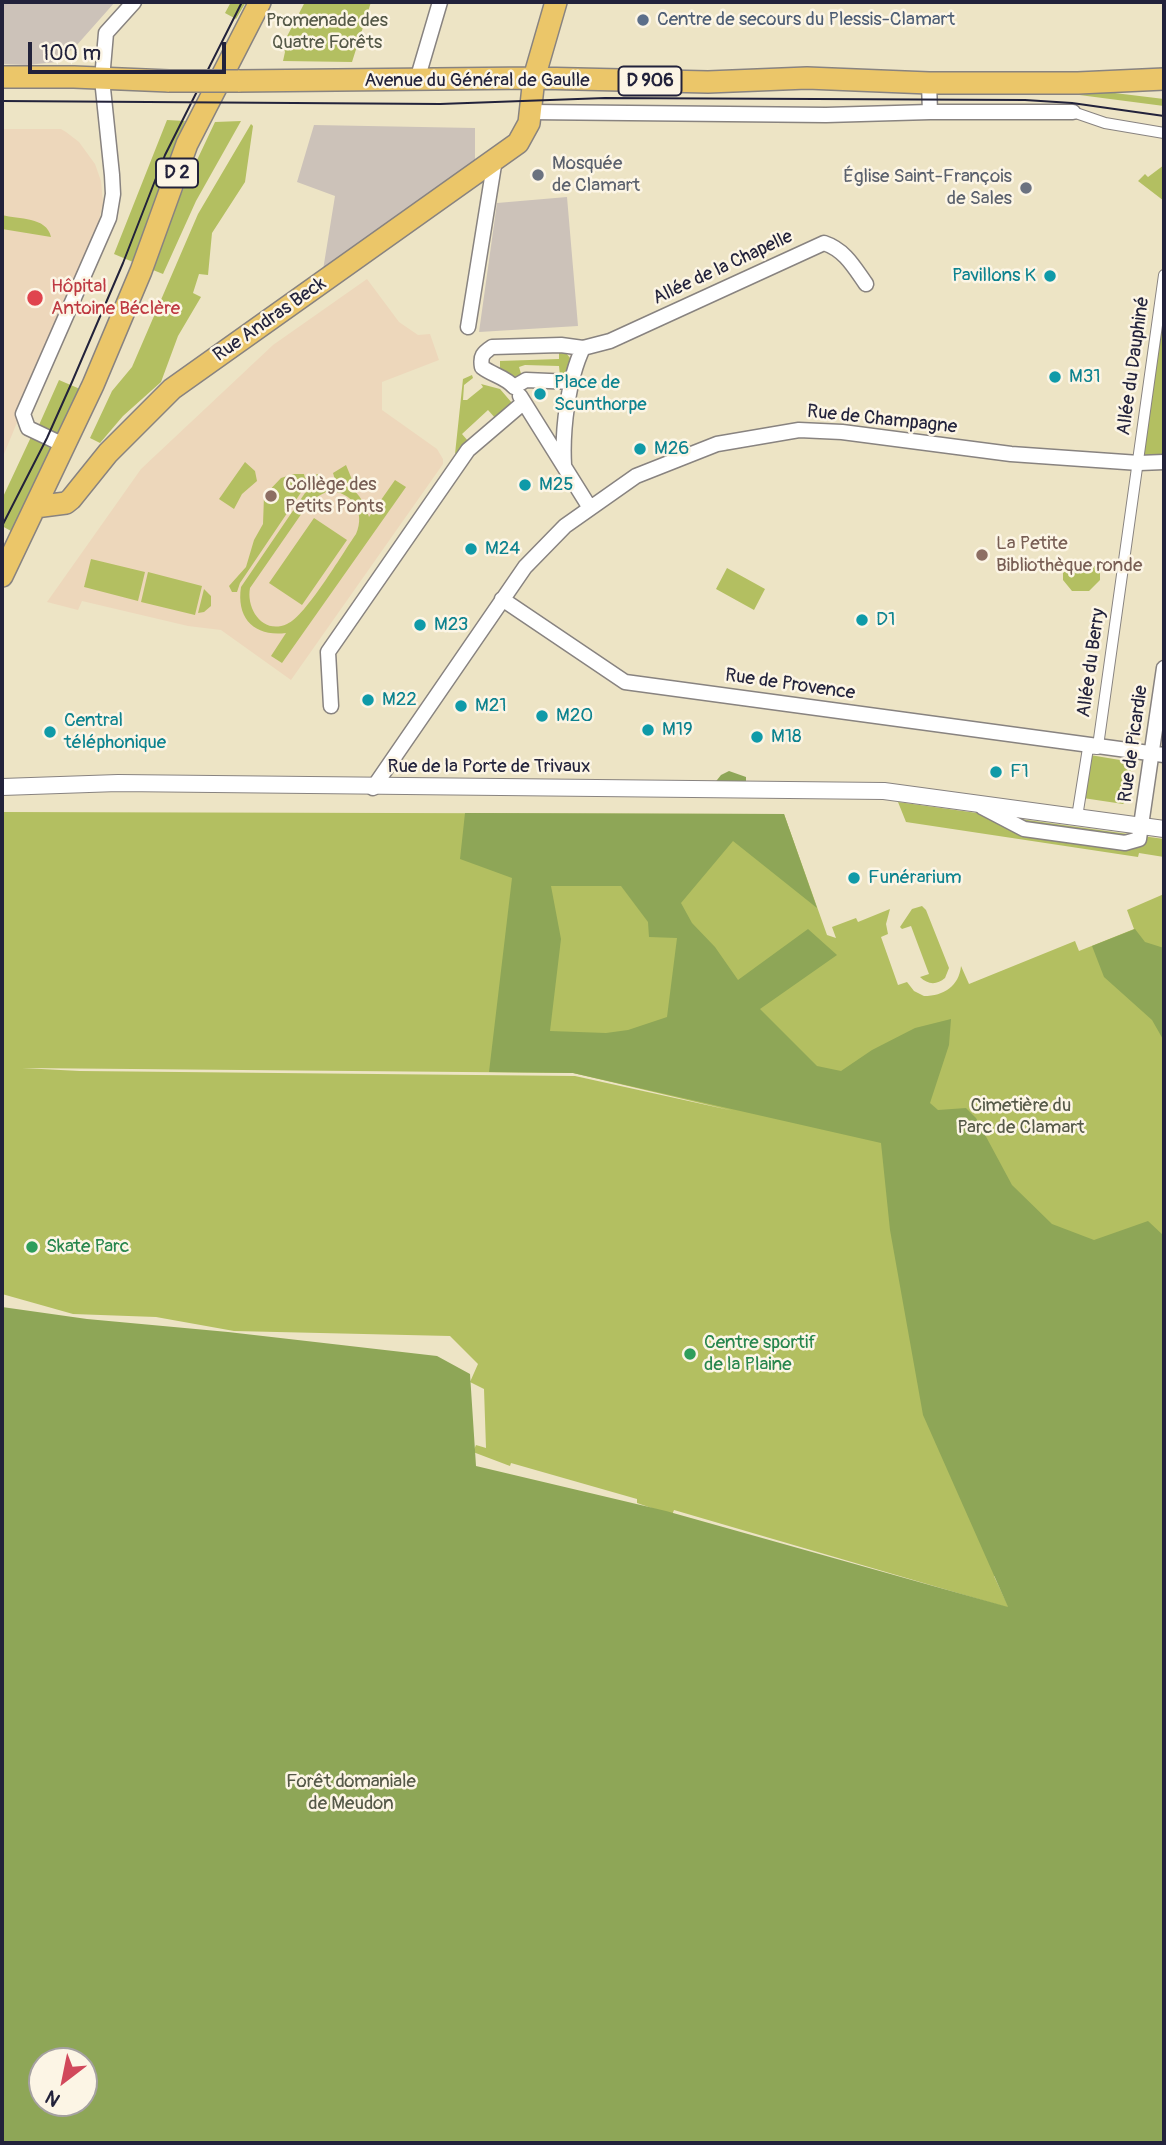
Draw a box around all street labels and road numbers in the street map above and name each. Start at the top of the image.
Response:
road number: D 906 [618,66,682,96]
street label: Avenue du Général de Gaulle [364,70,590,92]
road number: D 2 [156,158,198,188]
street label: Allée de la Chapelle [649,226,797,310]
street label: Rue Andras Beck [209,273,331,367]
street label: Allée du Dauphiné [1113,295,1155,437]
street label: Rue de Champagne [806,401,958,439]
street label: Allée du Berry [1073,607,1111,719]
street label: Rue de Provence [724,665,856,705]
street label: Rue de Picardie [1115,684,1153,804]
street label: Rue de la Porte de Trivaux [388,756,590,778]

